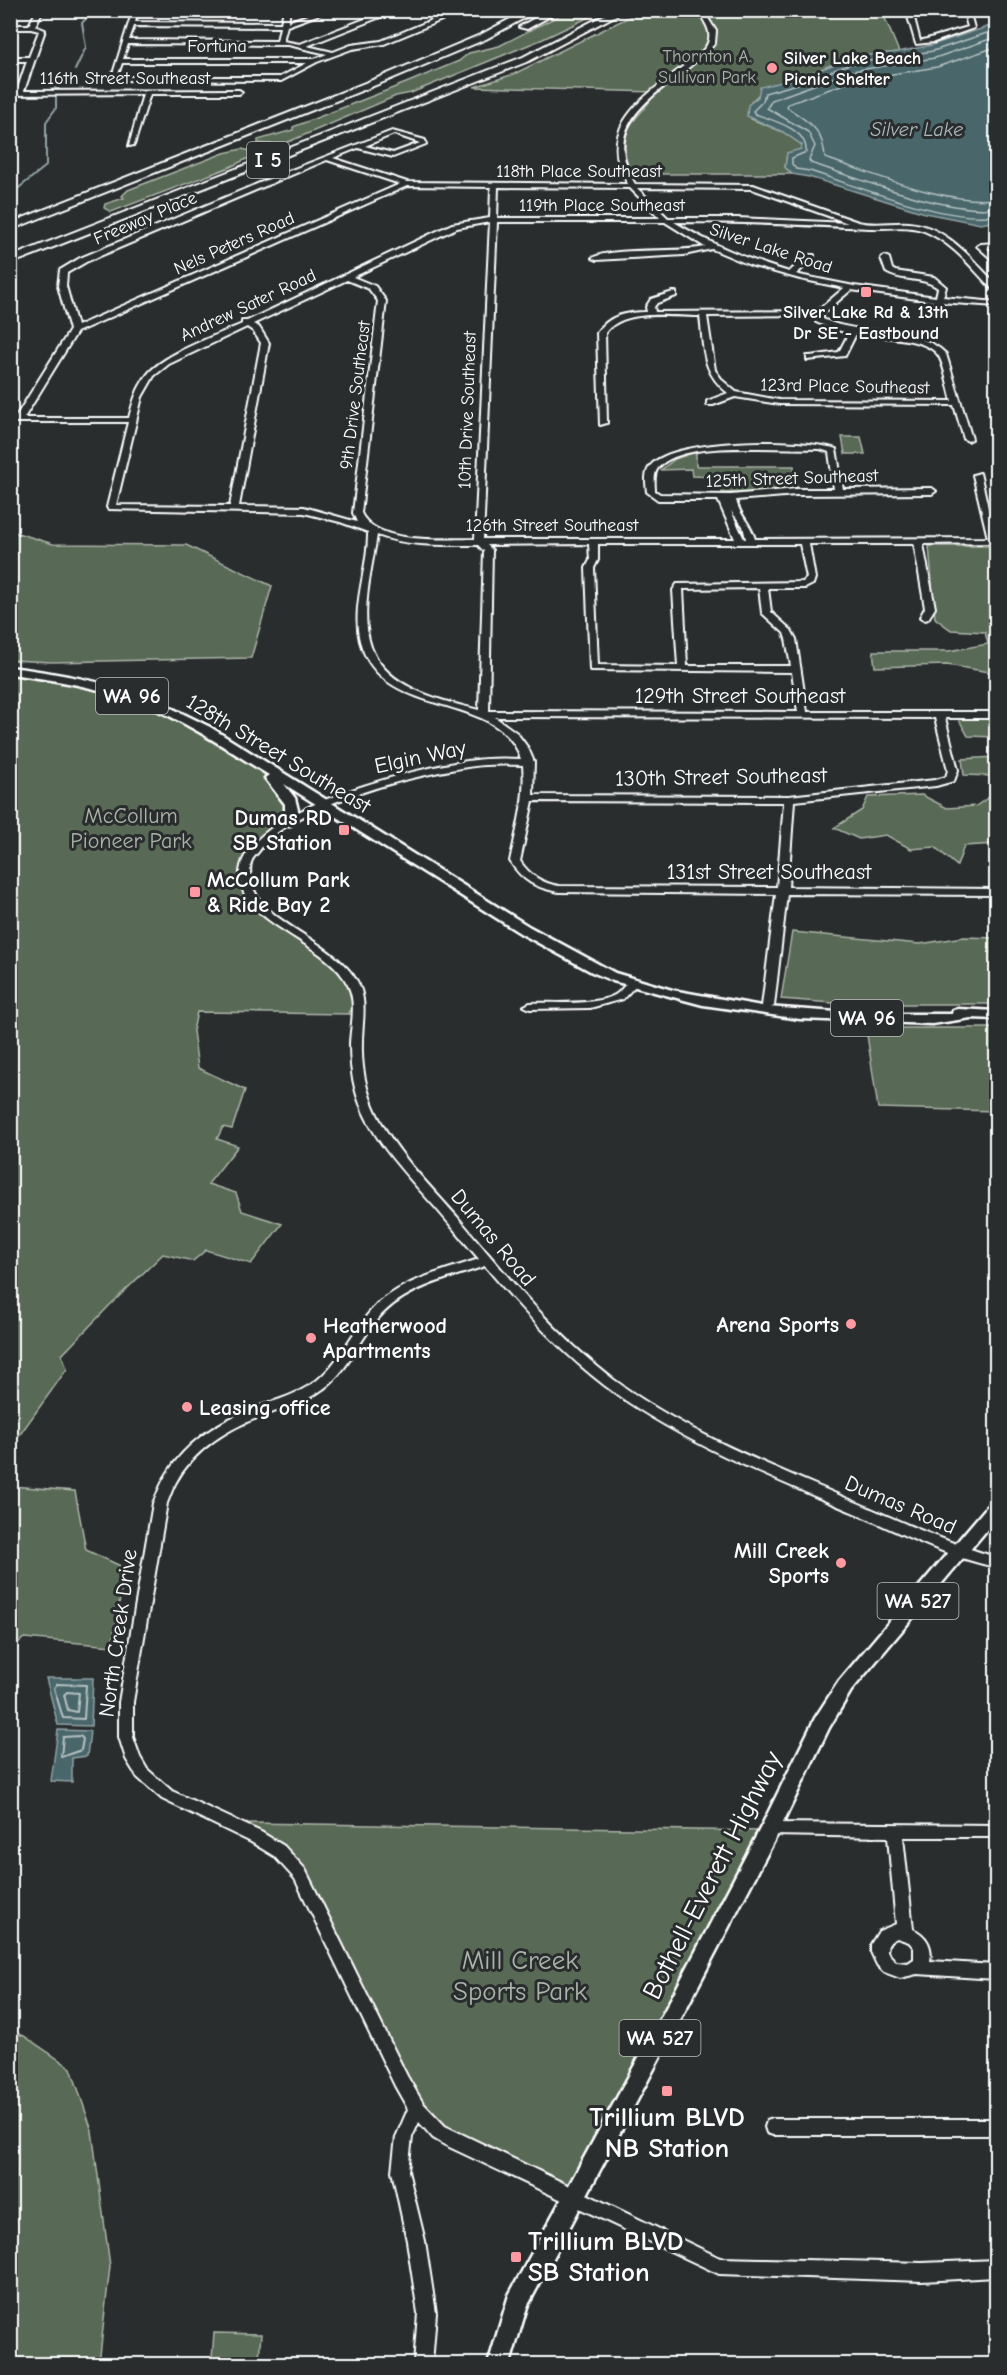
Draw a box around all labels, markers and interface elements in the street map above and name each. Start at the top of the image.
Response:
street label: Fortuna [187,36,247,57]
park label: Thornton A. Sullivan Park [658,46,756,88]
place label: Silver Lake Beach Picnic Shelter [784,48,921,90]
marker: Silver Lake Beach Picnic Shelter [765,61,779,75]
street label: 116th Street Southeast [40,68,211,89]
water label: Silver Lake [871,118,963,141]
road number: I 5 [247,142,289,178]
street label: 118th Place Southeast [496,161,663,182]
street label: Freeway Place [90,187,200,250]
street label: 119th Place Southeast [519,195,686,216]
street label: Nels Peters Road [171,207,298,279]
street label: Silver Lake Road [707,219,835,278]
street label: Andrew Sater Road [177,265,319,346]
marker: Silver Lake Rd & 13th Dr SE - Eastbound [859,285,873,299]
place label: Silver Lake Rd & 13th Dr SE - Eastbound [783,302,949,344]
street label: 9th Drive Southeast [336,319,375,471]
street label: 10th Drive Southeast [454,330,481,489]
street label: 123rd Place Southeast [760,375,931,398]
street label: 125th Street Southeast [705,465,879,492]
street label: 126th Street Southeast [466,515,639,536]
road number: WA 96 [96,678,168,714]
street label: 129th Street Southeast [635,683,846,709]
street label: 128th Street Southeast [182,689,376,820]
street label: Elgin Way [372,735,469,779]
street label: 130th Street Southeast [615,762,828,792]
park label: McCollum Pioneer Park [70,803,192,854]
place label: Dumas RD SB Station [233,805,332,856]
marker: Dumas RD SB Station [337,823,351,837]
street label: 131st Street Southeast [667,859,872,885]
place label: McCollum Park & Ride Bay 2 [207,867,350,918]
marker: McCollum Park & Ride Bay 2 [188,885,202,899]
road number: WA 96 [831,1000,903,1036]
street label: Dumas Road [445,1184,541,1291]
place label: Arena Sports [717,1312,839,1338]
place label: Heatherwood Apartments [323,1313,447,1364]
marker: Arena Sports [844,1317,858,1331]
marker: Heatherwood Apartments [304,1331,318,1345]
place label: Leasing office [199,1395,331,1421]
marker: Leasing office [180,1400,194,1414]
street label: Dumas Road [841,1470,960,1540]
place label: Mill Creek Sports [734,1538,829,1589]
street label: North Creek Drive [93,1547,143,1719]
marker: Mill Creek Sports [834,1556,848,1570]
road number: WA 527 [878,1583,958,1619]
street label: Bothell-Everett Highway [636,1745,789,2004]
park label: Mill Creek Sports Park [453,1945,587,2007]
road number: WA 527 [620,2020,700,2056]
marker: Trillium BLVD NB Station [660,2084,674,2098]
place label: Trillium BLVD NB Station [589,2102,745,2164]
place label: Trillium BLVD SB Station [528,2226,684,2288]
marker: Trillium BLVD SB Station [509,2250,523,2264]

